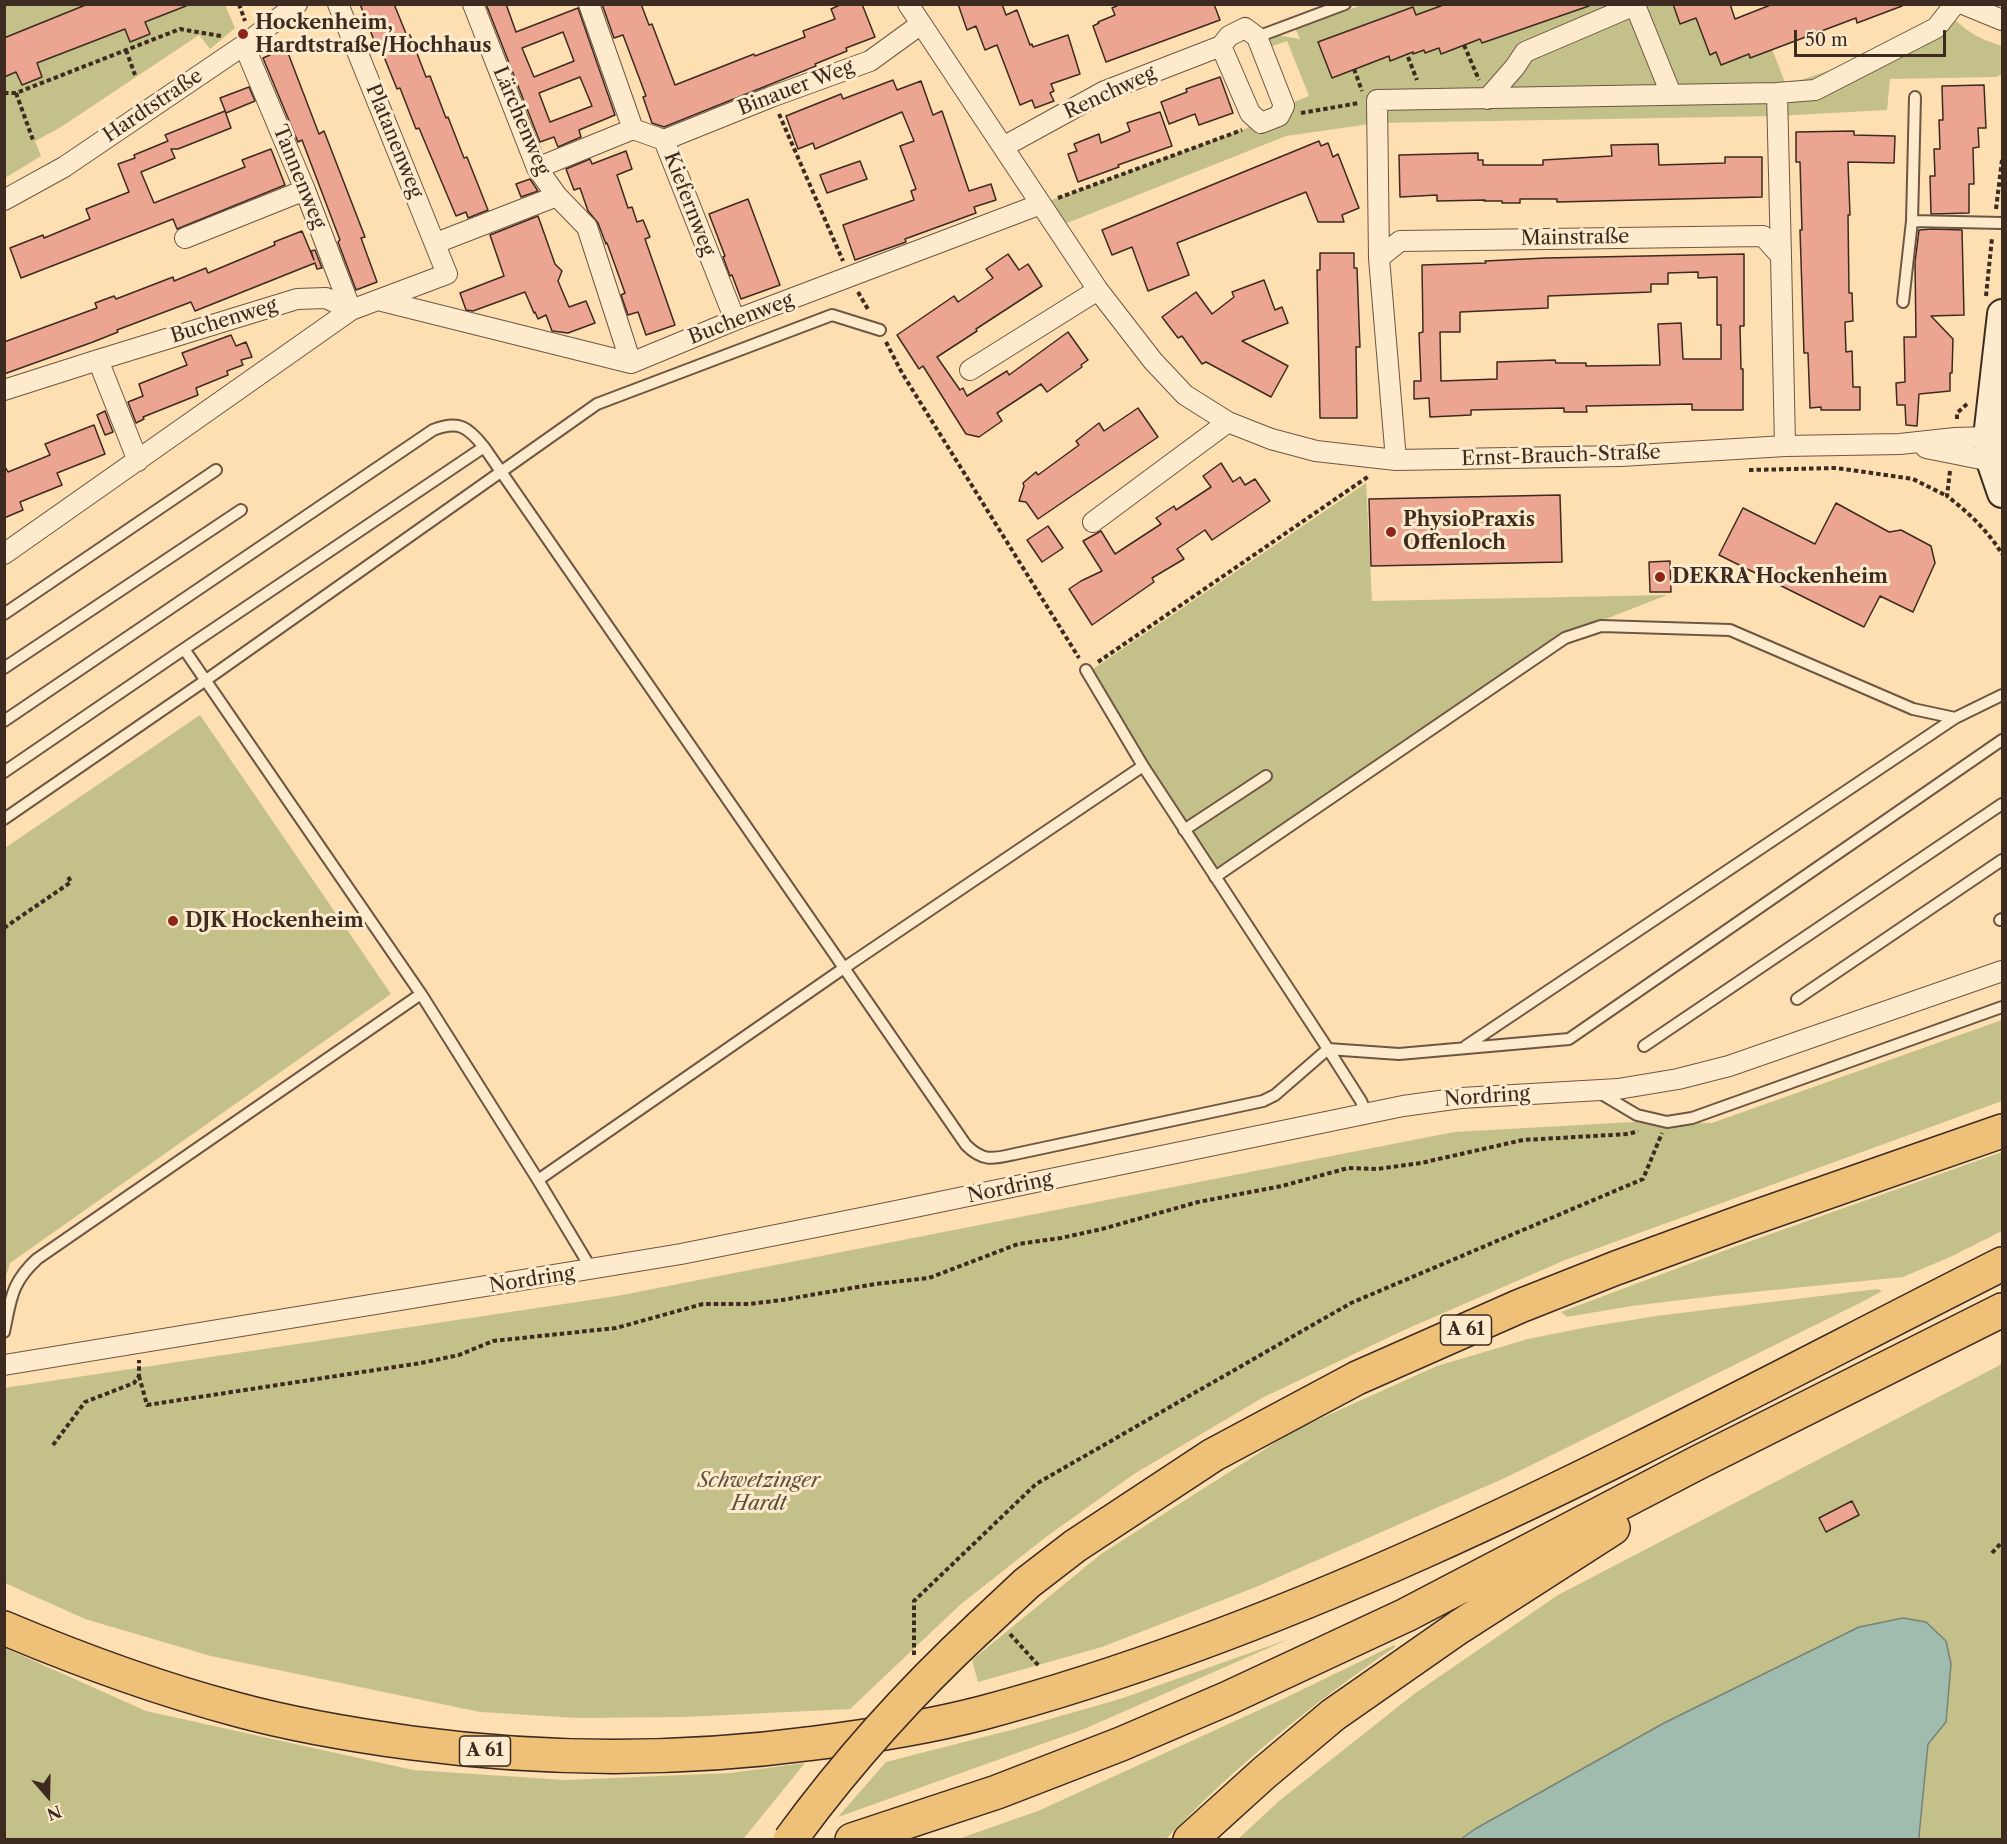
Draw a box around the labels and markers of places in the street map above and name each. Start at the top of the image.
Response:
place label: Hockenheim, Hardtstraße/Hochhaus [255,11,491,58]
marker: Hockenheim, Hardtstraße/Hochhaus [236,27,250,41]
place label: PhysioPraxis Offenloch [1403,508,1535,555]
marker: PhysioPraxis Offenloch [1384,525,1398,539]
place label: DEKRA Hockenheim [1672,565,1888,589]
marker: DEKRA Hockenheim [1653,570,1667,584]
place label: DJK Hockenheim [185,909,364,933]
marker: DJK Hockenheim [166,914,180,928]

